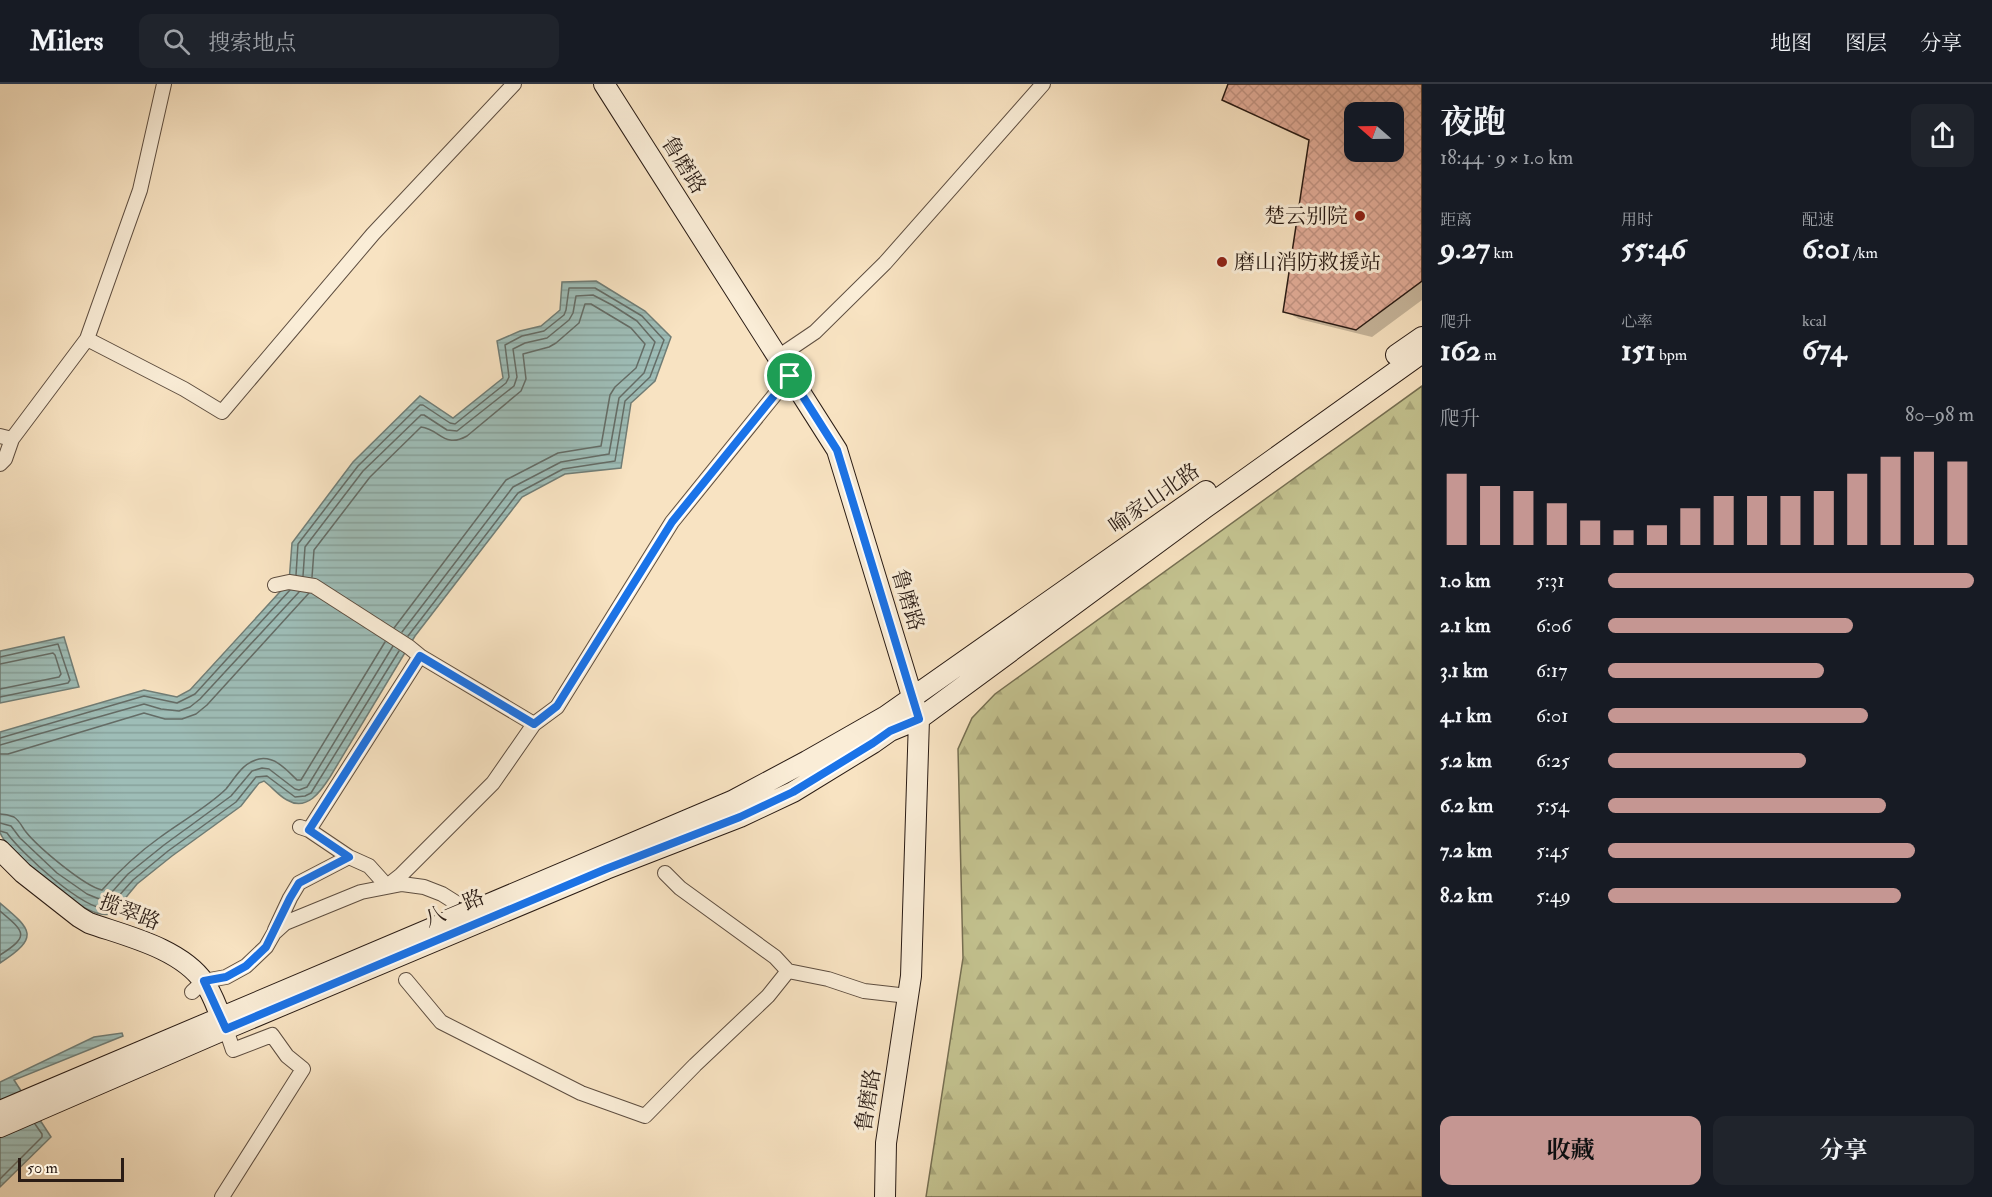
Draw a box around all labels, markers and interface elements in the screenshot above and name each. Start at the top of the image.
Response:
search box [139,14,559,68]
text: Milers [30,24,103,59]
icon: search [160,25,193,58]
text: 搜索地点 [208,29,296,57]
text: 地图 [1770,30,1812,57]
text: 图层 [1845,30,1887,57]
text: 分享 [1920,30,1962,57]
north arrow [1344,102,1404,162]
map controls [1344,102,1404,162]
text: 夜跑 [1440,102,1506,143]
button: share [1911,104,1974,167]
street label: 鲁磨路 [655,131,712,199]
text: 18:44 · 9 × 1.0 km [1440,145,1573,170]
place label: 楚云别院 [1264,203,1348,230]
marker: 楚云别院 [1353,209,1367,223]
text: 距离 [1440,210,1472,230]
text: 用时 [1621,210,1653,230]
text: 配速 [1802,210,1834,230]
text: 9.27 [1440,230,1490,267]
text: 55:46 [1621,230,1686,267]
text: 6:01 [1802,230,1850,267]
text: km [1490,243,1513,263]
text: /km [1850,243,1878,263]
place label: 磨山消防救援站 [1234,249,1381,276]
marker: 磨山消防救援站 [1215,255,1229,269]
text: kcal [1802,311,1827,331]
text: 爬升 [1440,312,1472,332]
text: 心率 [1621,312,1653,332]
text: 674 [1802,331,1846,368]
text: 162 [1440,332,1481,369]
text: 151 [1621,332,1656,369]
text: m [1481,345,1497,365]
text: bpm [1656,345,1687,365]
pin [764,350,815,401]
icon: arrive [773,359,806,392]
text: 80–98 m [1905,402,1974,427]
text: 爬升 [1440,406,1480,431]
street label: 喻家山北路 [1104,457,1205,540]
street label: 鲁磨路 [885,566,930,634]
text: 1.0 km [1440,568,1491,593]
text: 5:31 [1536,568,1565,593]
text: 2.1 km [1440,613,1490,638]
text: 6:06 [1536,613,1571,638]
text: 3.1 km [1440,658,1488,683]
text: 6:17 [1536,658,1567,683]
text: 4.1 km [1440,703,1491,728]
text: 6:01 [1536,703,1568,728]
text: 5.2 km [1440,748,1492,773]
text: 6:25 [1536,748,1570,773]
text: 6.2 km [1440,793,1493,818]
text: 5:54 [1536,793,1569,818]
text: 7.2 km [1440,838,1492,863]
text: 5:45 [1536,838,1569,863]
text: 8.2 km [1440,883,1493,908]
text: 5:49 [1536,883,1571,908]
street label: 八一路 [420,884,488,933]
street label: 揽翠路 [96,889,164,936]
street label: 鲁磨路 [850,1067,887,1133]
button: 收藏 [1440,1116,1701,1185]
button: 分享 [1713,1116,1974,1185]
scale bar [18,1155,124,1182]
text: 50 m [27,1158,58,1178]

